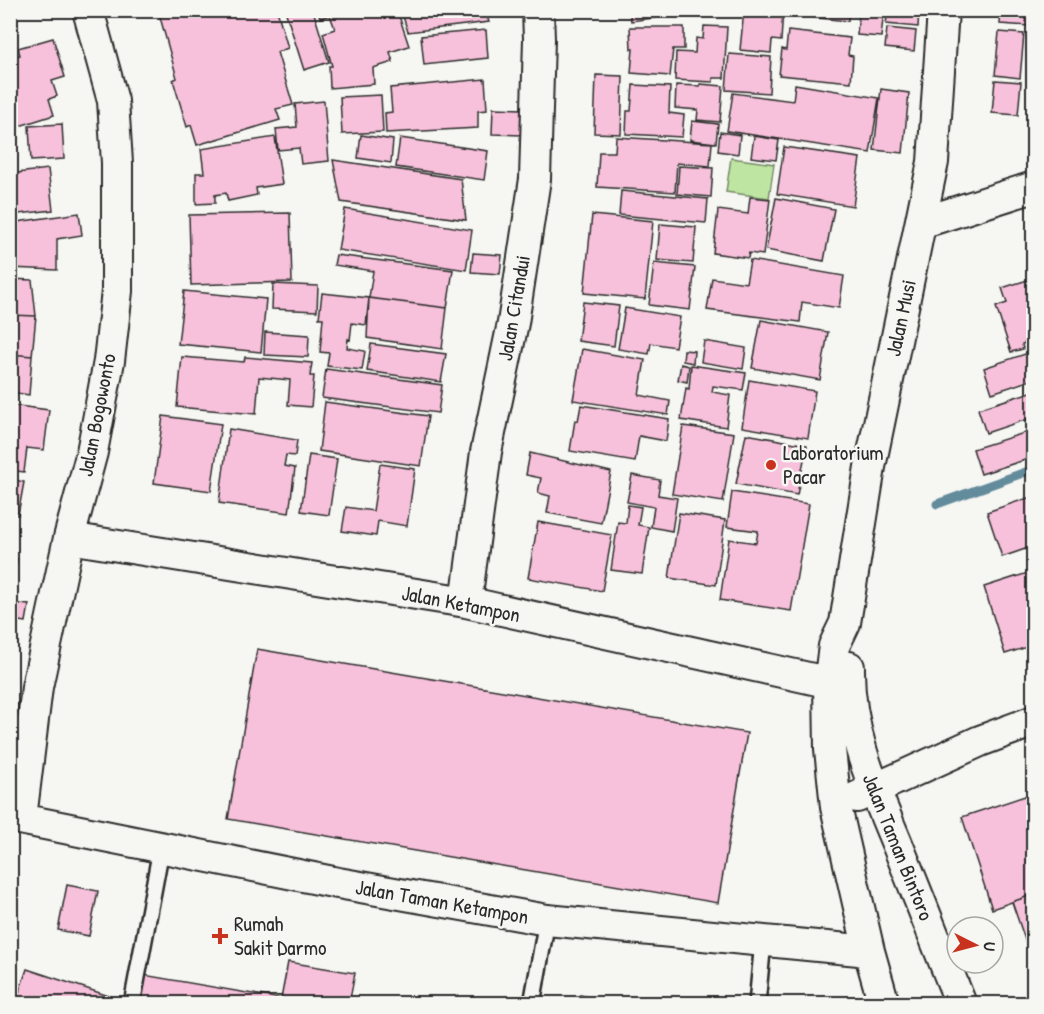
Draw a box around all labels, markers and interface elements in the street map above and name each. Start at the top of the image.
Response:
street label: Jalan Citandui [490,253,537,363]
street label: Jalan Musi [878,277,923,359]
street label: Jalan Bogowonto [70,351,123,479]
place label: Laboratorium Pacar [783,438,884,491]
marker: Laboratorium Pacar [764,458,778,472]
street label: Jalan Ketampon [399,578,523,629]
street label: Jalan Taman Bintoro [856,769,941,925]
street label: Jalan Taman Ketampon [353,872,531,931]
place label: Rumah Sakit Darmo [234,909,326,962]
north arrow [945,915,1005,975]
marker: Rumah Sakit Darmo [211,927,229,945]
text: U [978,941,1001,952]

